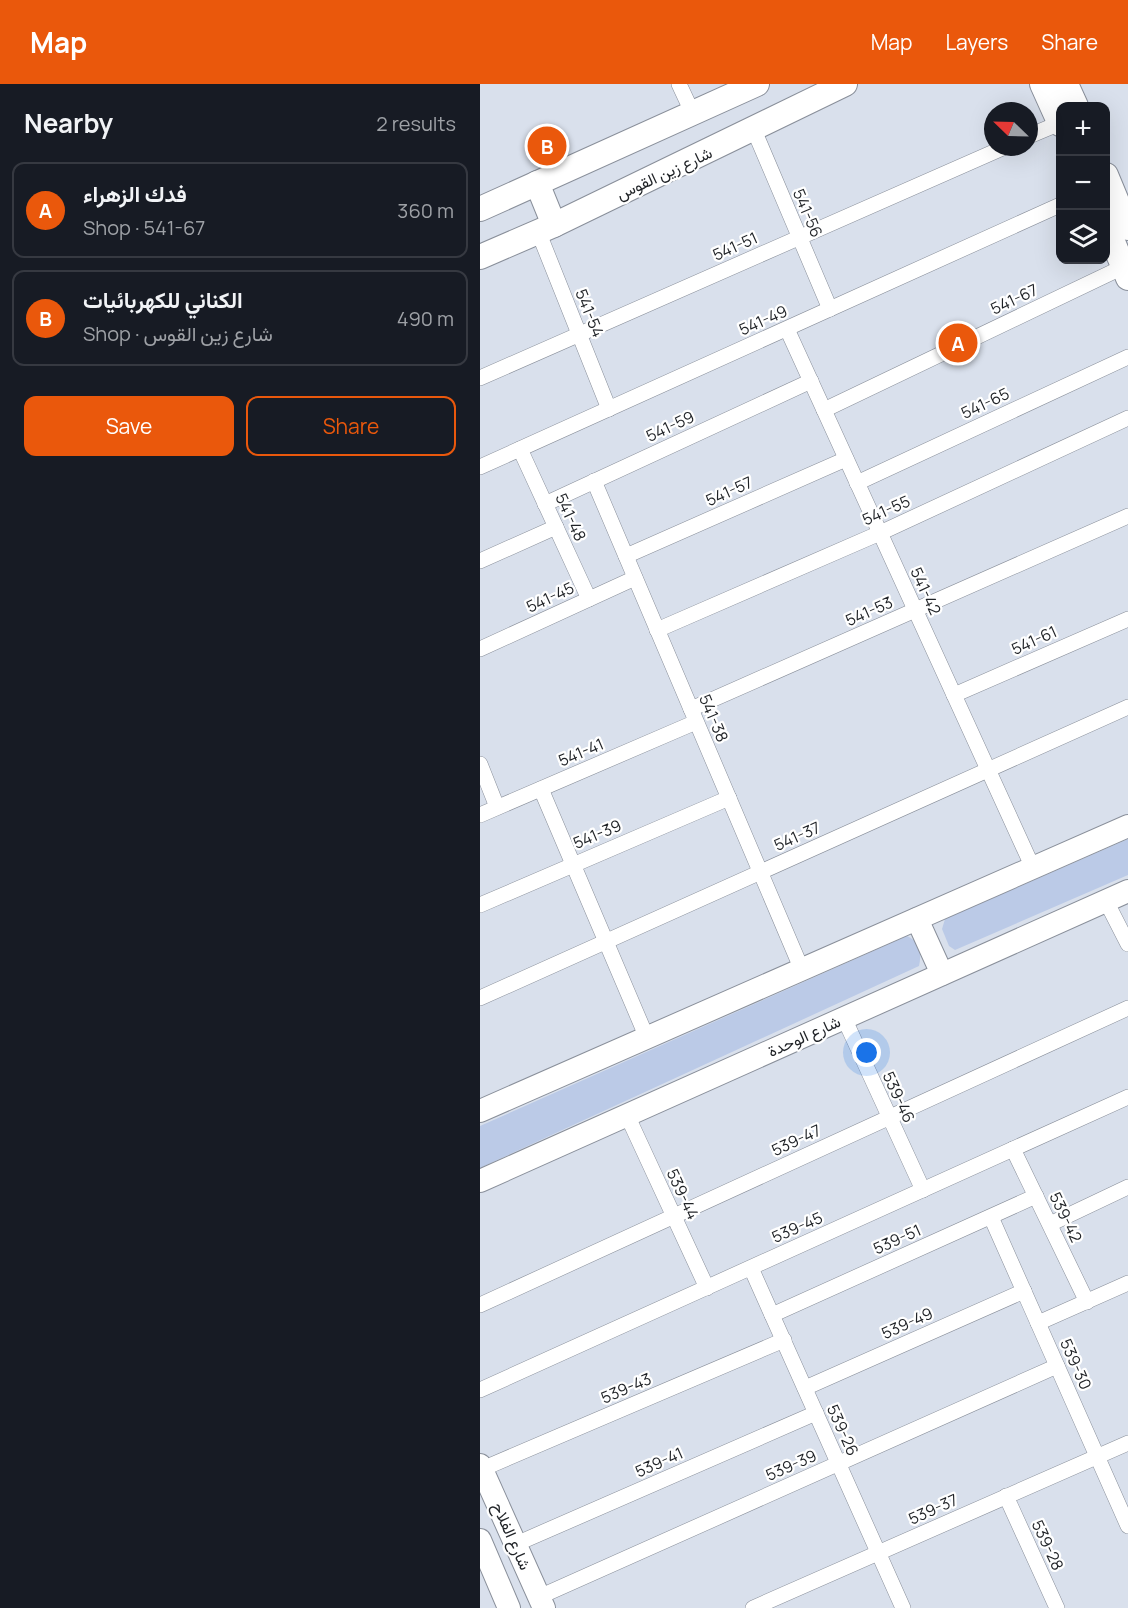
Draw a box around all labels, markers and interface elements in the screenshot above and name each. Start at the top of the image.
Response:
text: Map [30,23,87,61]
text: Map [871,28,912,56]
text: Layers [945,28,1008,56]
text: Share [1041,28,1098,56]
north arrow [984,102,1038,156]
map controls [1056,102,1110,264]
button: + [1056,102,1110,156]
text: Nearby [24,105,113,141]
text: 2 results [376,110,456,137]
pin: B [528,124,566,168]
street label: شارع زين القوس [612,141,716,206]
button: − [1056,156,1110,210]
text: فدك الزهراء [83,179,187,209]
street label: 541-56 [788,185,828,241]
text: A [39,197,52,224]
text: 360 m [397,197,454,224]
button: layers [1056,210,1110,264]
text: Shop · 541-67 [83,214,205,241]
street label: 541-51 [709,226,761,266]
street label: 541-67 [987,279,1041,319]
text: الكناني للكهربائيات [83,285,243,315]
street label: 541-54 [570,286,610,340]
street label: 541-49 [735,300,791,340]
text: B [39,305,52,332]
text: 490 m [397,305,454,332]
text: Shop · شارع زين القوس [83,320,273,347]
pin: A [938,320,978,366]
street label: 541-65 [957,382,1013,424]
button: Save [24,396,234,456]
button: Share [246,396,456,456]
street label: 541-59 [642,405,698,447]
street label: 541-57 [702,471,756,511]
street label: 541-48 [550,490,592,544]
street label: 541-55 [859,490,913,530]
street label: 541-42 [905,564,947,618]
street label: 541-45 [523,576,577,618]
street label: 541-53 [842,591,896,631]
street label: 541-61 [1008,620,1060,660]
street label: 541-38 [694,691,734,745]
street label: 541-41 [555,733,607,771]
street label: 541-39 [569,814,625,854]
street label: 541-37 [770,816,824,856]
street label: شارع الوحدة [764,1010,844,1063]
your location [852,1038,881,1067]
street label: 539-46 [878,1068,920,1126]
street label: 539-47 [768,1119,824,1161]
street label: 539-44 [662,1165,704,1223]
street label: 539-42 [1044,1188,1088,1246]
street label: 539-45 [768,1206,826,1248]
street label: 539-51 [870,1219,924,1259]
street label: 539-49 [878,1302,936,1344]
street label: 539-30 [1055,1335,1097,1393]
street label: 539-43 [597,1368,655,1408]
street label: 539-26 [822,1401,864,1459]
street label: 539-41 [631,1442,687,1482]
street label: 539-39 [762,1444,820,1486]
street label: 539-37 [905,1488,961,1530]
street label: شارع الفلاح [486,1499,537,1574]
street label: 539-28 [1027,1516,1069,1574]

